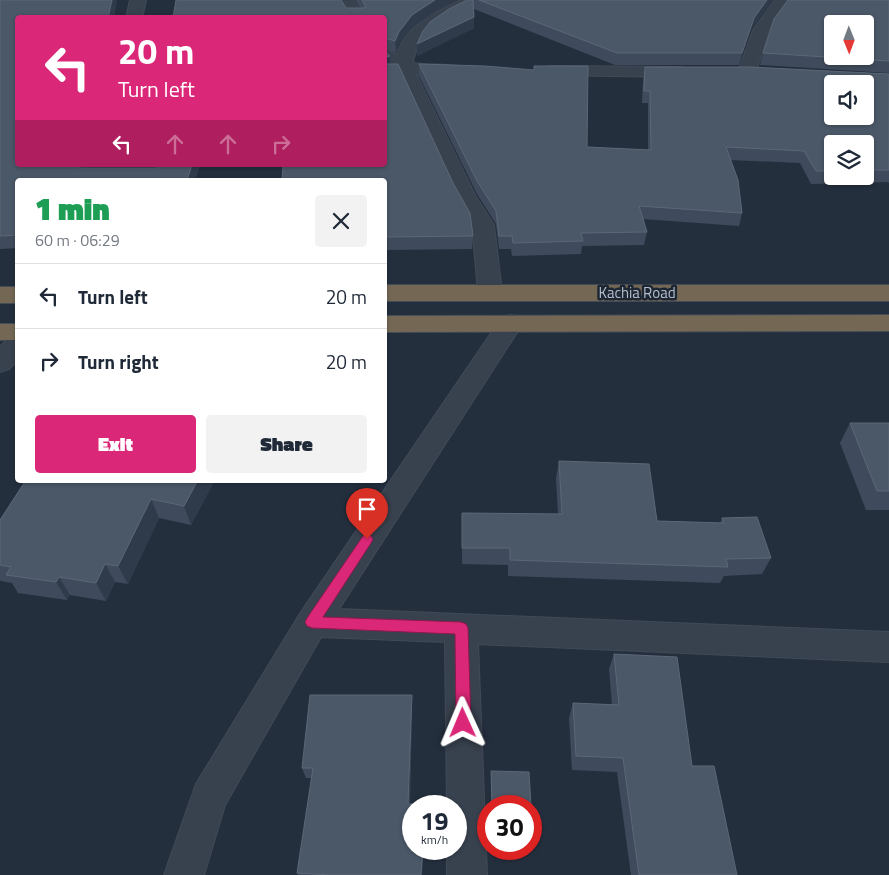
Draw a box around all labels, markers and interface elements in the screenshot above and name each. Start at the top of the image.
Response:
north arrow [824,15,874,65]
map controls [824,15,874,185]
text: 20 m [118,24,194,78]
icon: left [35,35,100,100]
text: Turn left [118,72,195,106]
button: sound [824,75,874,125]
icon: left [108,130,136,158]
icon: ahead [161,130,189,158]
icon: ahead [214,130,242,158]
icon: right [267,130,295,158]
button: layers [824,135,874,185]
text: 1 min [35,186,110,232]
button: close [315,195,367,247]
text: 60 m · 06:29 [35,228,120,252]
street label: Kachia Road [598,281,676,304]
icon: left [35,282,63,310]
text: Turn left [78,282,148,311]
text: 20 m [326,282,367,311]
icon: right [35,347,63,375]
text: Turn right [78,347,159,376]
text: 20 m [326,347,367,376]
button: Exit [35,415,196,473]
button: Share [206,415,367,473]
pin [346,488,388,539]
icon: arrive [353,495,381,523]
position arrow [436,696,488,748]
speed limit sign: 30 [477,795,542,860]
text: 19 [420,802,449,840]
text: km/h [421,830,448,849]

